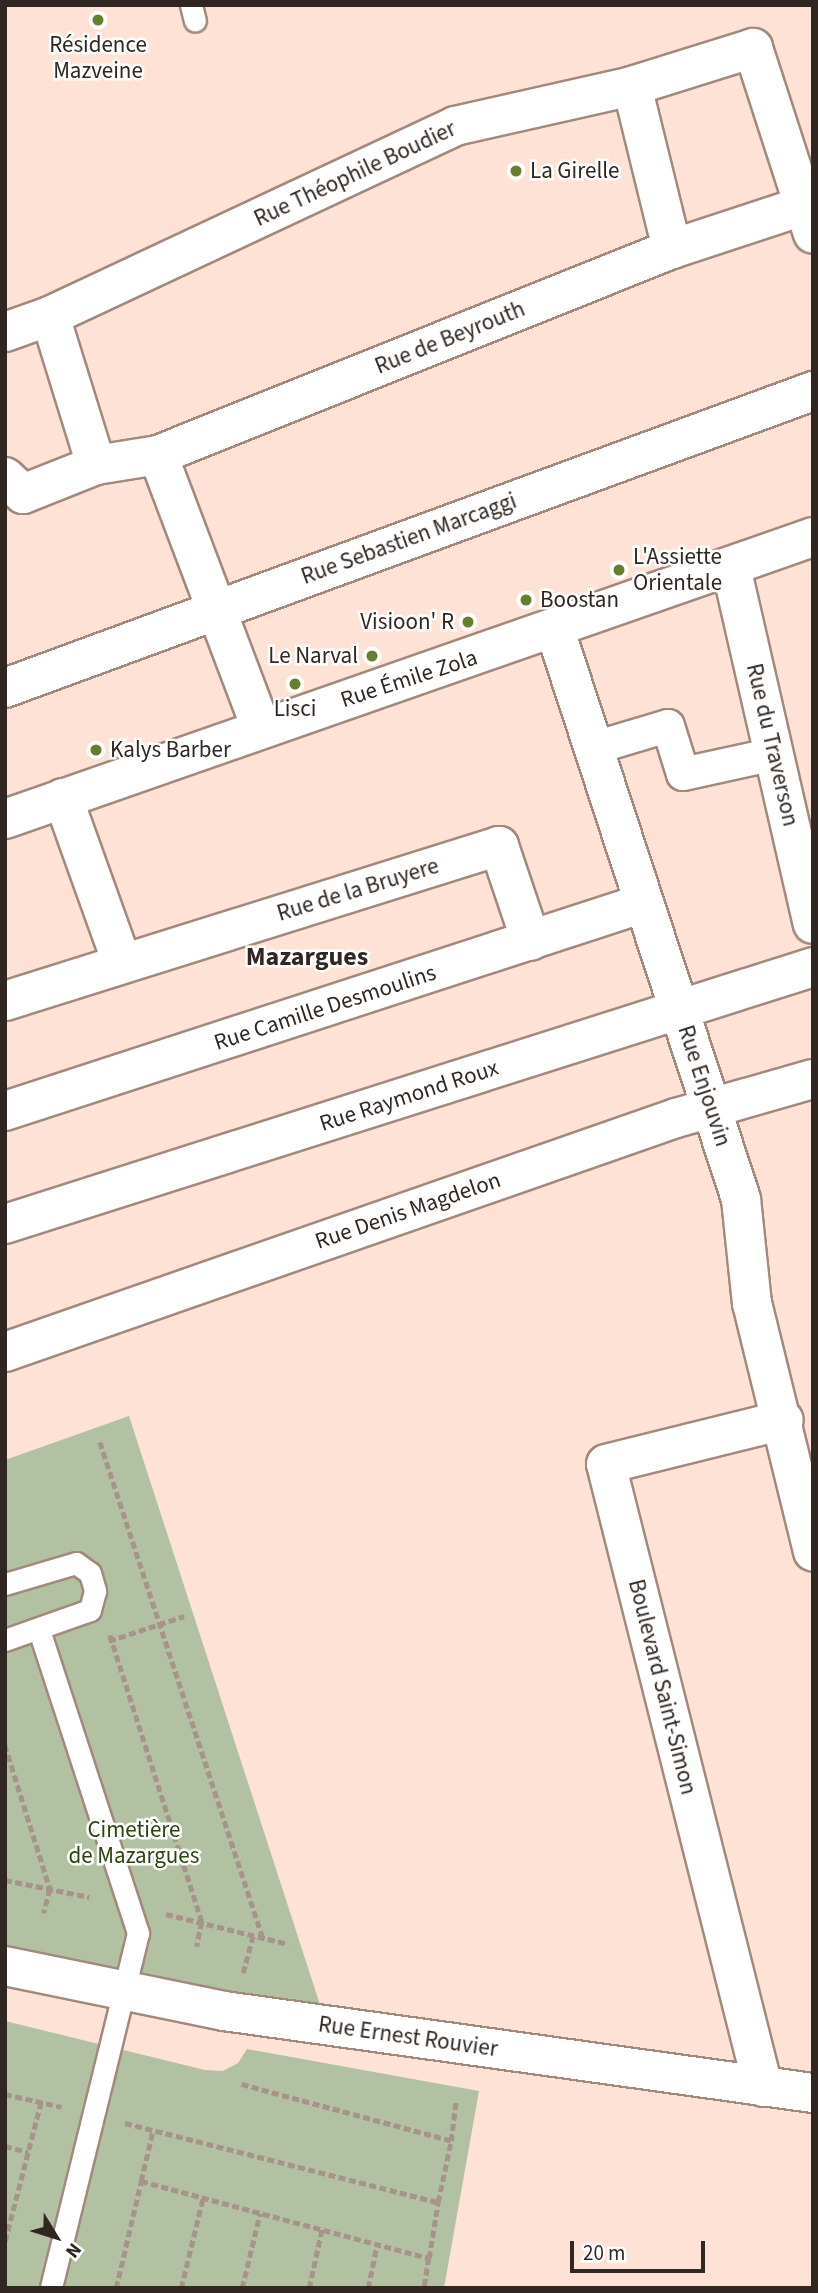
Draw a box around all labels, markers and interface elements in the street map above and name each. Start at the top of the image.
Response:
marker: Résidence Mazveine [90,12,106,28]
place label: Résidence Mazveine [49,31,147,85]
street label: Rue Théophile Boudier [250,115,460,233]
place label: La Girelle [530,157,620,185]
marker: La Girelle [508,163,524,179]
street label: Rue de Beyrouth [371,295,529,381]
street label: Rue Sebastien Marcaggi [298,487,520,591]
place label: L'Assiette Orientale [633,543,722,597]
marker: L'Assiette Orientale [611,562,627,578]
place label: Boostan [540,586,619,614]
marker: Boostan [518,592,534,608]
place label: Visioon' R [360,608,454,636]
marker: Visioon' R [460,614,476,630]
place label: Le Narval [268,642,358,670]
street label: Rue Émile Zola [337,644,481,714]
marker: Le Narval [364,648,380,664]
street label: Rue du Traverson [740,661,804,829]
marker: Lisci [287,676,303,692]
place label: Lisci [274,695,316,723]
place label: Kalys Barber [110,736,231,764]
marker: Kalys Barber [88,742,104,758]
street label: Rue de la Bruyere [274,852,442,928]
district label: Mazargues [246,941,368,973]
street label: Rue Camille Desmoulins [211,959,439,1057]
street label: Rue Enjouvin [671,1022,737,1150]
street label: Rue Raymond Roux [316,1054,502,1138]
street label: Rue Denis Magdelon [312,1166,504,1256]
street label: Boulevard Saint-Simon [622,1576,702,1798]
park label: Cimetière de Mazargues [69,1816,199,1870]
street label: Rue Ernest Rouvier [317,2011,499,2063]
north arrow [21,2202,91,2272]
scale bar [573,2226,708,2270]
text: N [58,2237,87,2264]
text: 20 m [583,2238,625,2268]

